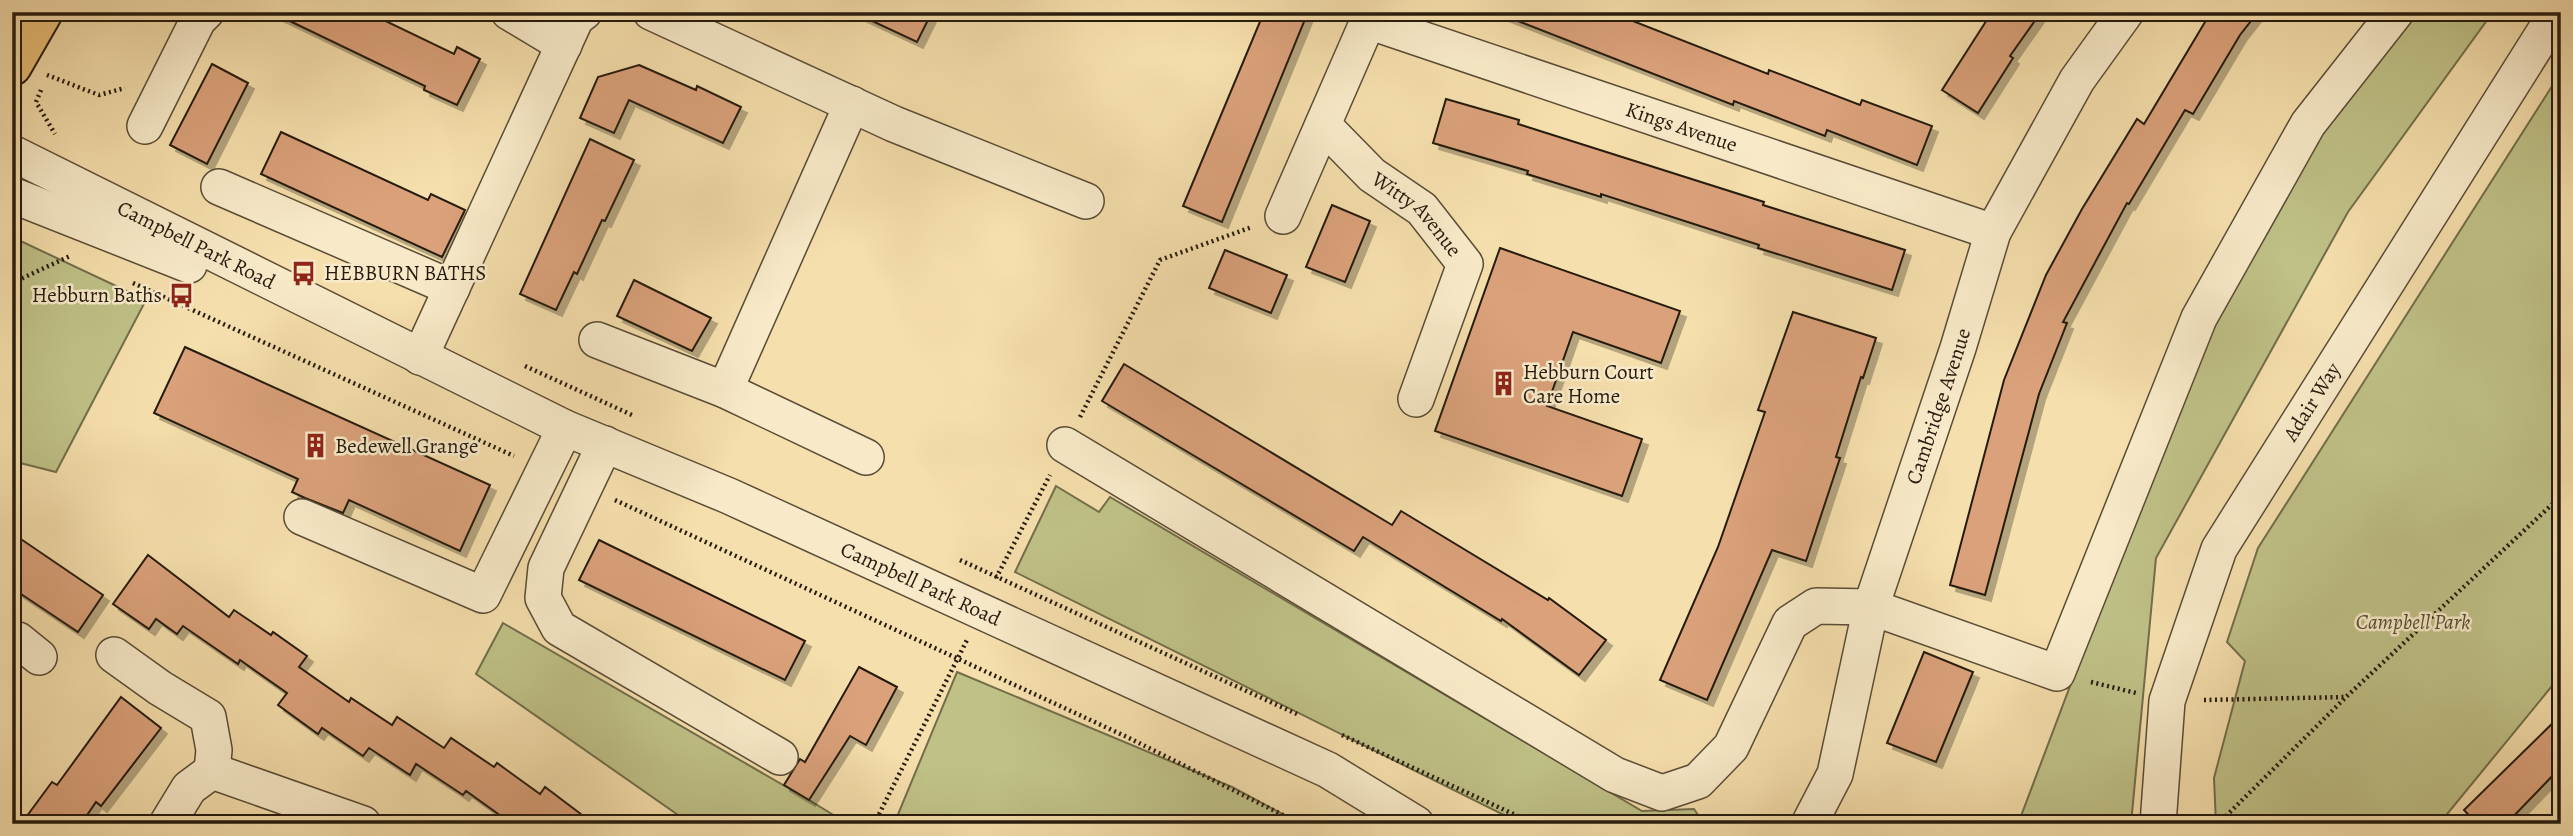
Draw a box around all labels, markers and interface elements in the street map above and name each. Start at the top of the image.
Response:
street label: Kings Avenue [1622,95,1741,159]
street label: Witty Avenue [1365,164,1468,262]
street label: Campbell Park Road [113,194,281,296]
bus stop icon: HEBBURN BATHS [290,259,318,287]
place label: HEBBURN BATHS [324,259,486,287]
place label: Hebburn Baths [32,281,162,309]
bus stop icon: Hebburn Baths [168,281,196,309]
street label: Cambridge Avenue [1899,325,1977,488]
street label: Adair Way [2276,357,2347,447]
place label: Hebburn Court Care Home [1523,358,1654,410]
building icon: Hebburn Court Care Home [1489,370,1517,398]
building icon: Bedewell Grange [301,432,329,460]
place label: Bedewell Grange [335,432,478,460]
street label: Campbell Park Road [836,535,1006,633]
park label: Campbell Park [2356,608,2470,636]

